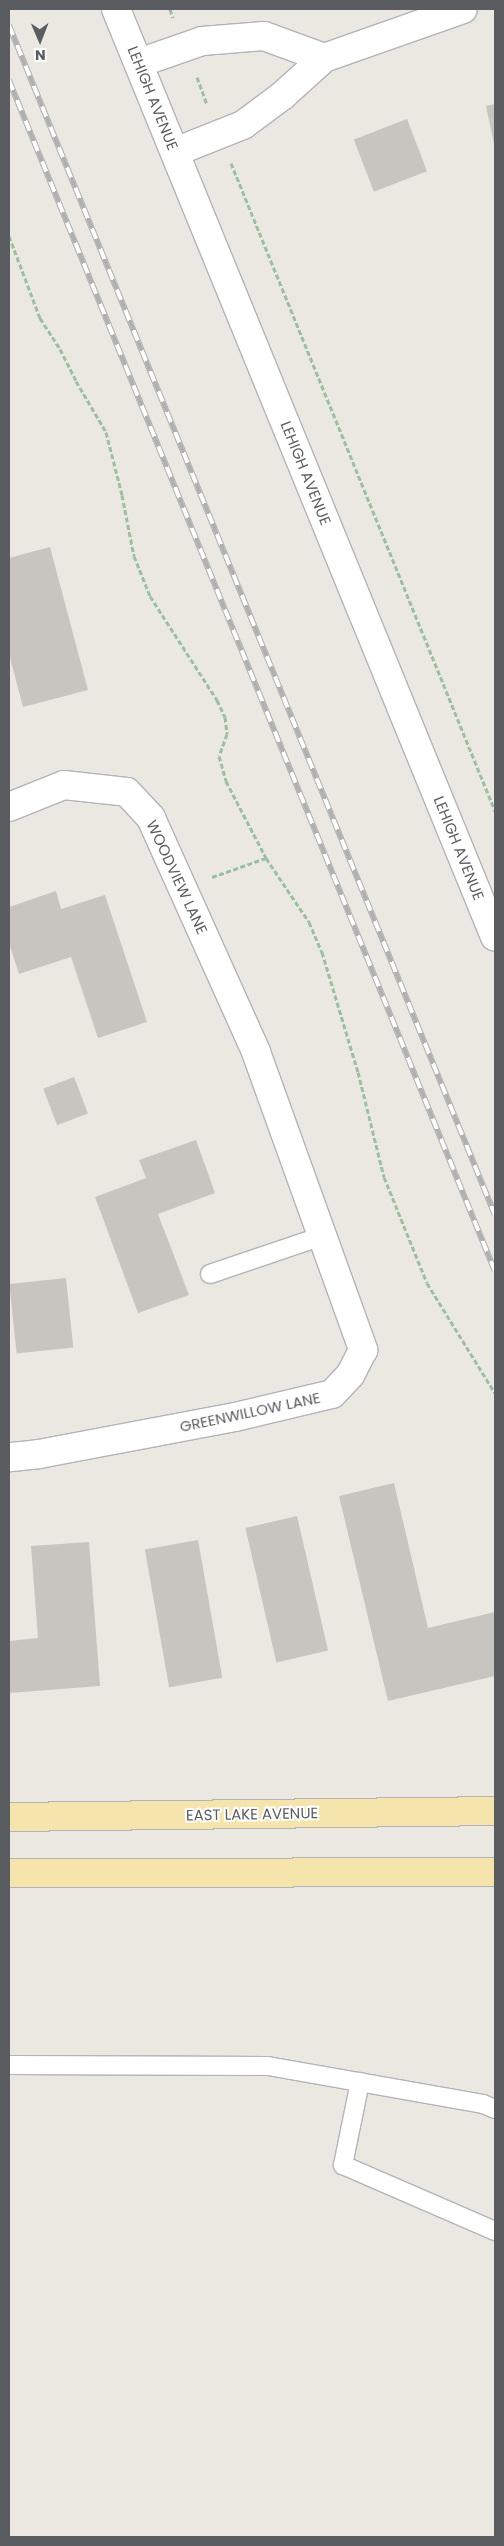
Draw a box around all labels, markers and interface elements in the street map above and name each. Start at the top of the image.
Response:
north arrow [15,15,65,65]
street label: LEHIGH AVENUE [124,43,182,153]
text: N [35,45,46,65]
street label: LEHIGH AVENUE [277,418,335,528]
street label: LEHIGH AVENUE [430,793,488,903]
street label: WOODVIEW LANE [143,817,211,937]
street label: GREENWILLOW LANE [178,1388,322,1436]
street label: EAST LAKE AVENUE [186,1804,318,1824]

